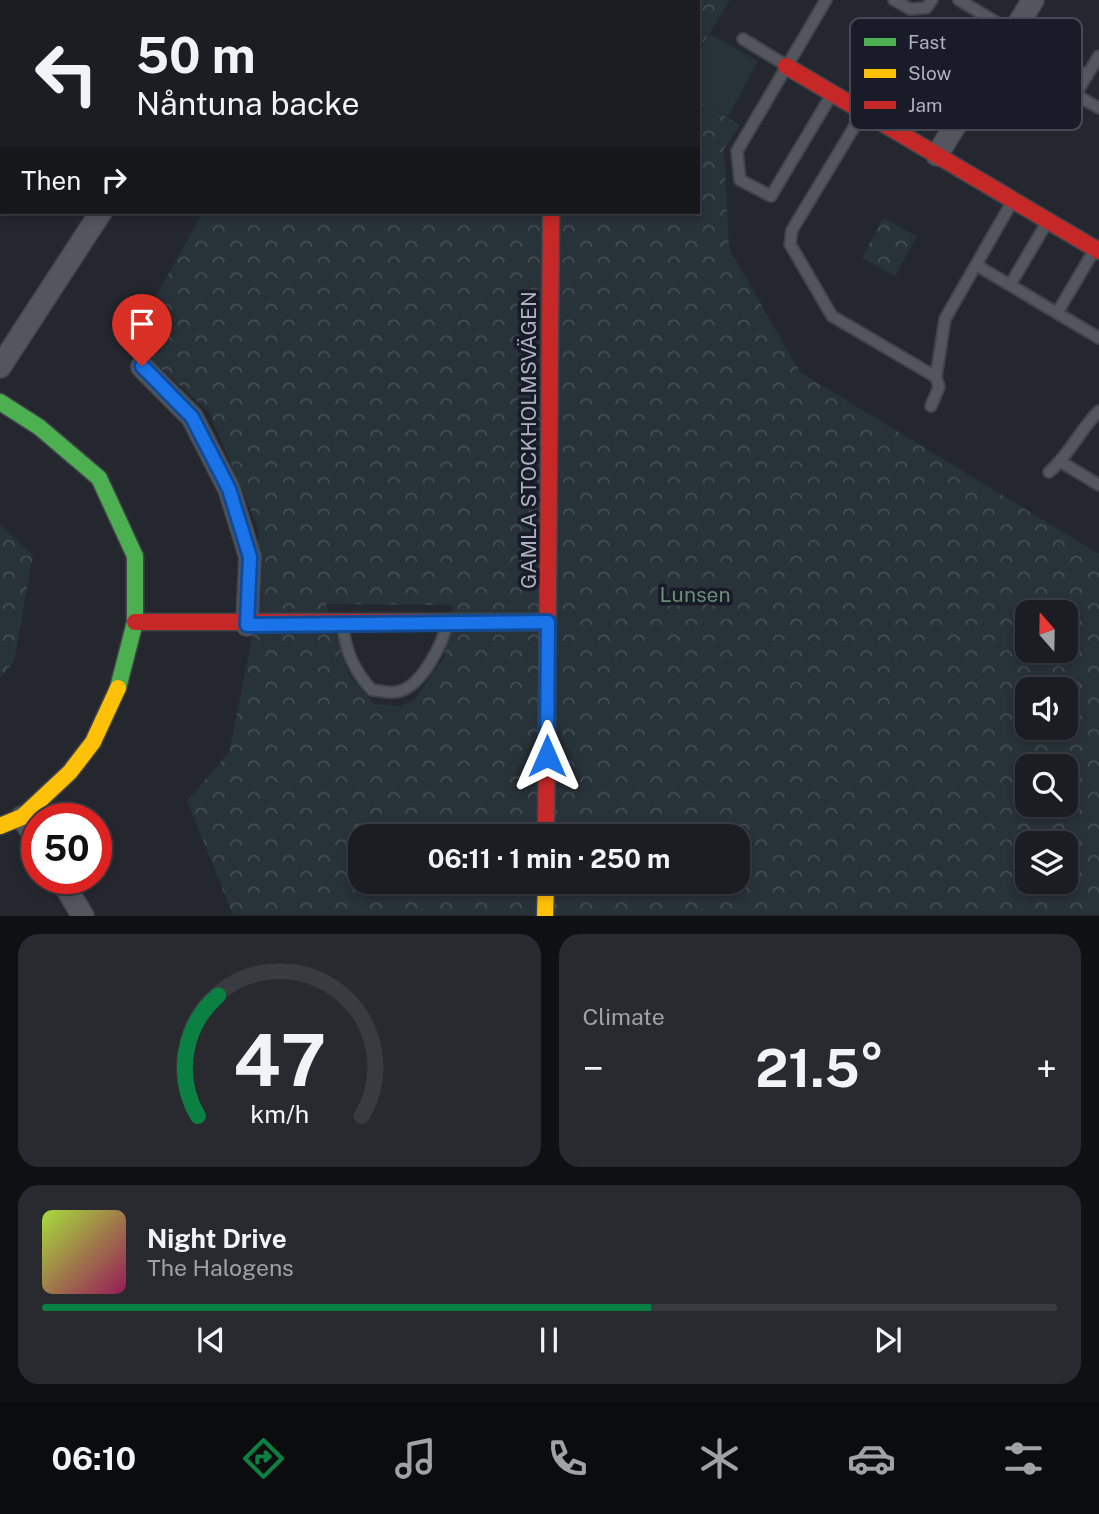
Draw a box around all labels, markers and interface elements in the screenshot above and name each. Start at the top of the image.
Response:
legend [850,18,1082,130]
text: 50 m [136,26,256,84]
icon: left [21,28,112,119]
text: Fast [908,31,946,53]
text: Slow [908,62,952,84]
text: Nåntuna backe [136,85,360,122]
text: Jam [908,94,942,116]
icon: right [95,161,133,199]
text: Then [21,165,81,196]
street label: GAMLA STOCKHOLMSVÄGEN [516,291,541,589]
pin [112,294,172,366]
icon: arrive [123,305,161,343]
park label: Lunsen [659,582,731,607]
north arrow [1015,600,1078,663]
map controls [1015,600,1078,894]
button: sound [1015,677,1078,740]
position arrow [510,719,584,793]
button: search [1015,754,1078,817]
speed limit sign: 50 [21,803,112,894]
button: layers [1015,831,1078,894]
text: 06:11 · 1 min · 250 m [428,843,670,874]
text: Climate [583,1003,665,1030]
text: 47 [233,1018,326,1103]
text: 21.5° [755,1038,884,1099]
text: − [583,1046,604,1091]
text: + [1036,1046,1057,1091]
text: km/h [250,1099,309,1129]
text: Night Drive [147,1223,287,1254]
text: The Halogens [147,1254,294,1281]
icon: previous [192,1321,230,1359]
icon: pause [530,1321,568,1359]
icon: next [869,1321,907,1359]
icon: directions [239,1434,288,1483]
icon: music [391,1434,440,1483]
icon: phone [543,1434,592,1483]
icon: climate [695,1434,744,1483]
icon: car [847,1434,896,1483]
icon: filters [999,1434,1048,1483]
text: 06:10 [51,1440,136,1477]

